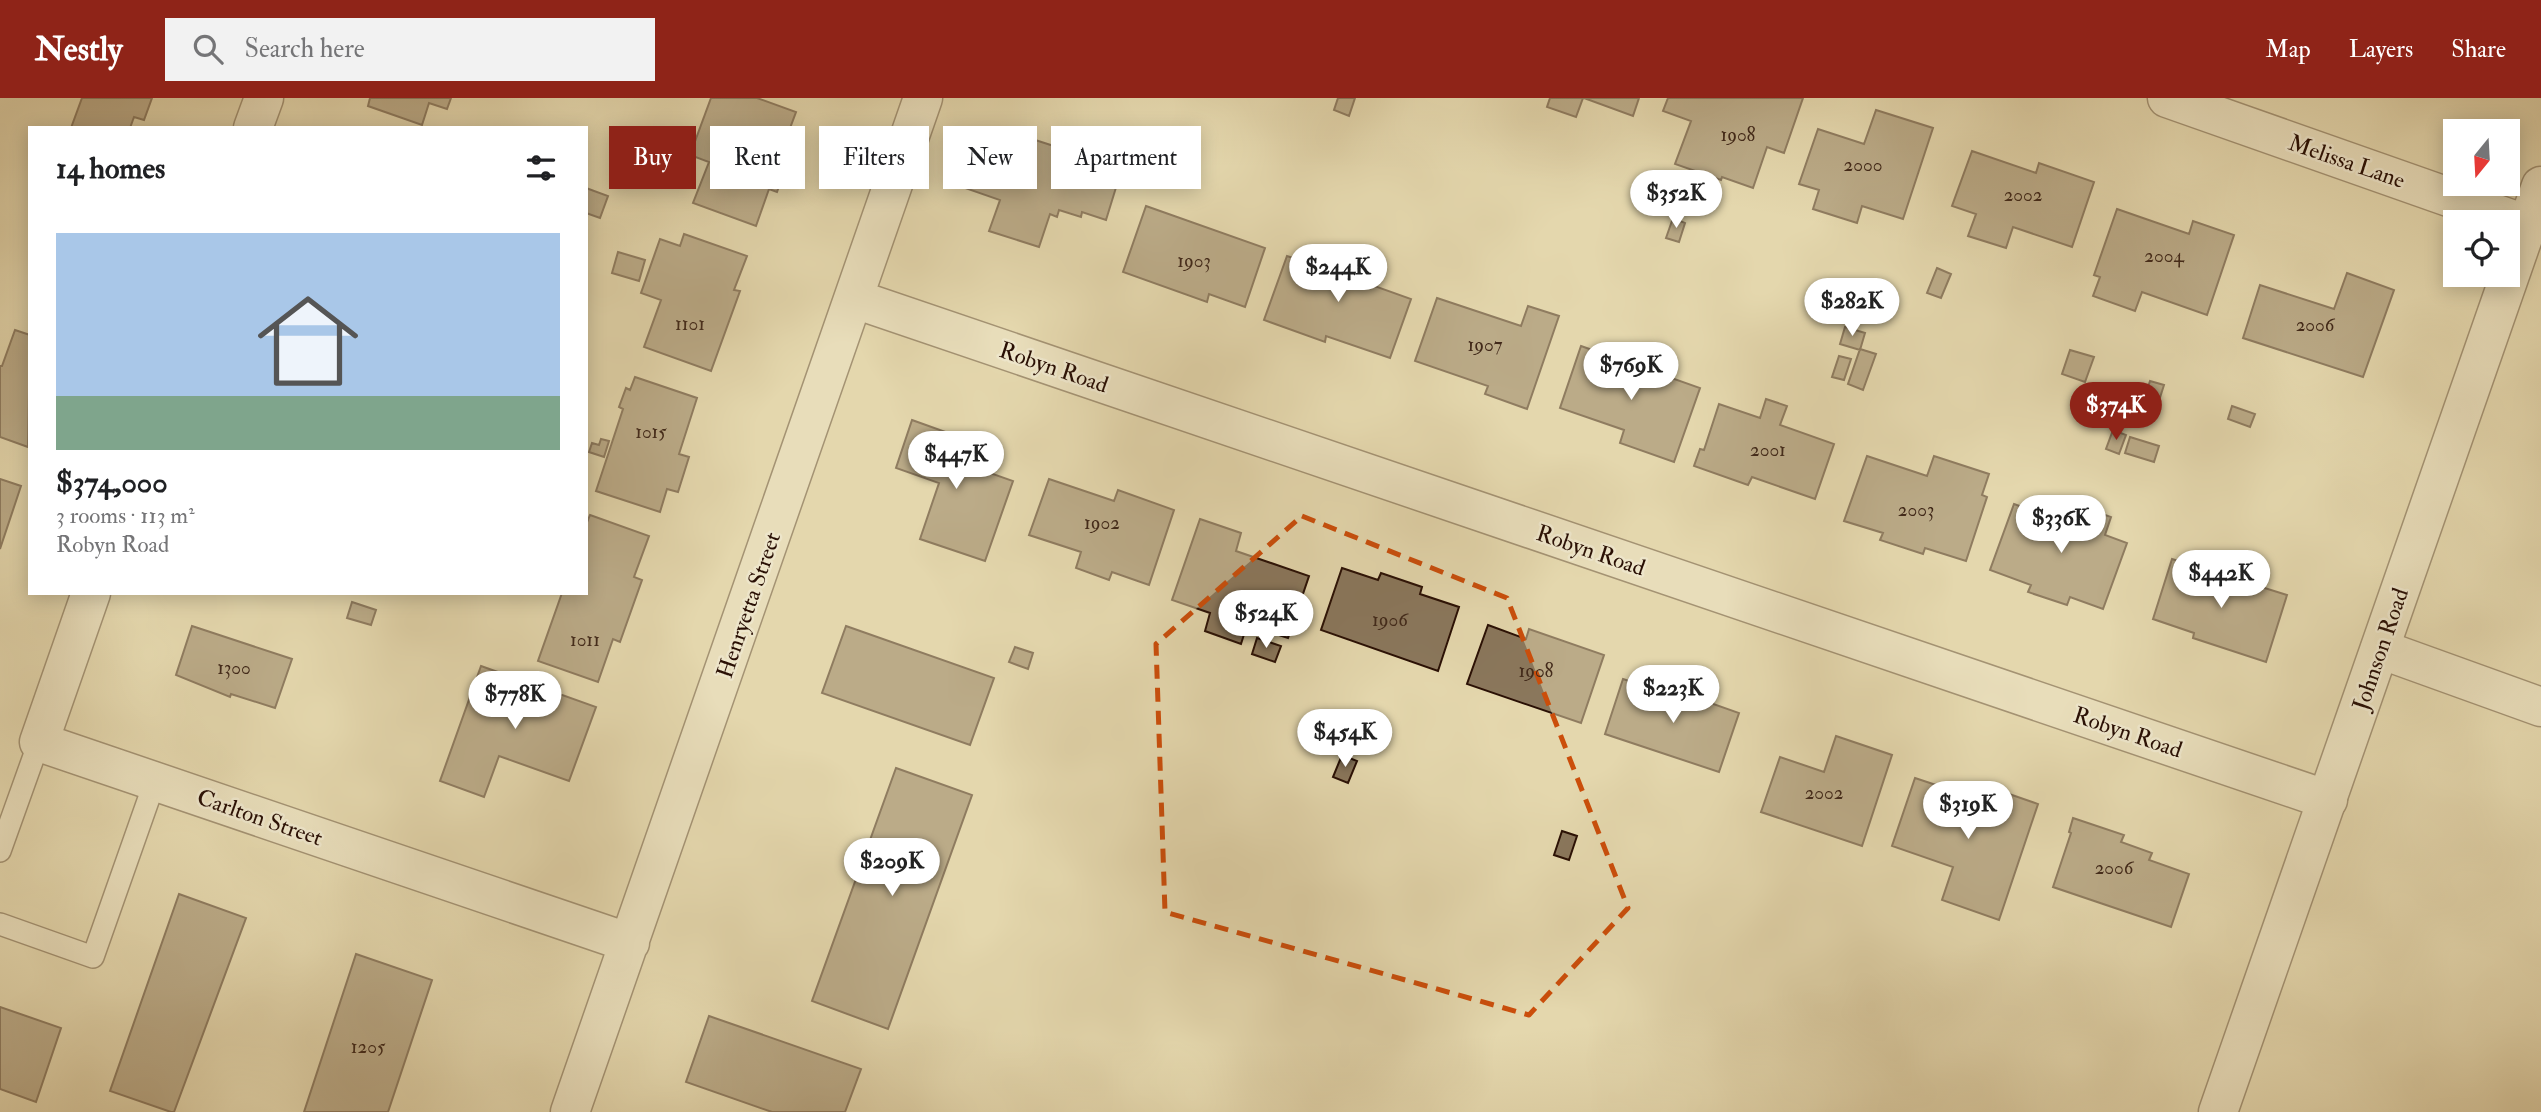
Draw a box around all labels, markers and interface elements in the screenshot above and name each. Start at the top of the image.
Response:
search box [165,18,655,81]
text: Nestly [35,29,123,70]
icon: search [189,30,227,68]
text: Search here [245,33,365,65]
text: Map [2266,34,2311,65]
text: Layers [2349,34,2413,65]
text: Share [2451,34,2506,65]
north arrow [2443,119,2520,196]
map controls [2443,119,2520,287]
house number: 1908 [1720,123,1756,147]
chip: Buy [609,126,696,189]
chip: Rent [710,126,805,189]
chip: Filters [819,126,929,189]
chip: New [943,126,1037,189]
chip: Apartment [1051,126,1201,189]
street label: Melissa Lane [2285,128,2409,195]
icon: filters [522,149,560,187]
text: 14 homes [56,150,165,187]
house number: 2000 [1844,153,1882,177]
pin: $352K [1627,170,1725,230]
text: $352K [1646,178,1706,207]
house number: 2002 [2004,183,2042,207]
button: locate [2443,210,2520,287]
pin: $244K [1289,244,1387,304]
house number: 2004 [2144,244,2184,268]
house number: 1903 [1177,249,1211,273]
text: $244K [1305,252,1371,281]
icon: home [245,278,371,404]
pin: $282K [1803,278,1901,338]
text: $282K [1820,286,1884,315]
house number: 1101 [675,312,705,336]
house number: 2006 [2296,313,2336,337]
house number: 1907 [1468,333,1503,357]
street label: Robyn Road [996,335,1112,400]
pin: $769K [1582,342,1680,402]
text: $769K [1599,350,1663,379]
pin: $374K [2067,382,2165,442]
text: $374K [2086,390,2146,419]
house number: 1015 [635,420,667,444]
pin: $447K [907,432,1005,491]
house number: 2001 [1750,438,1786,462]
text: $447K [924,439,988,468]
text: $374,000 [56,464,168,501]
pin: $336K [2012,496,2110,555]
house number: 2003 [1898,498,1934,522]
text: 3 rooms · 113 m² [56,501,195,530]
text: $336K [2032,503,2090,532]
house number: 1902 [1084,511,1120,535]
street label: Robyn Road [1533,518,1649,583]
street label: Henryetta Street [710,528,787,682]
text: Robyn Road [56,530,169,559]
pin: $442K [2172,550,2270,610]
text: $442K [2188,558,2254,587]
street label: Johnson Road [2346,584,2415,715]
pin: $524K [1217,590,1315,650]
text: $524K [1234,598,1298,627]
house number: 1906 [1372,608,1409,632]
house number: 1011 [570,628,600,652]
house number: 1300 [217,656,251,680]
house number: 1908 [1518,659,1554,683]
pin: $223K [1624,666,1722,725]
pin: $778K [466,672,564,731]
text: $223K [1642,673,1704,702]
text: $778K [484,679,546,708]
street label: Robyn Road [2070,700,2186,765]
pin: $454K [1296,710,1394,769]
text: $454K [1313,717,1377,746]
house number: 2002 [1805,781,1843,805]
street label: Carlton Street [193,782,326,853]
pin: $319K [1919,782,2017,841]
text: $319K [1939,789,1997,818]
pin: $209K [843,838,941,898]
text: $209K [860,846,924,875]
house number: 2006 [2095,856,2135,880]
house number: 1205 [351,1035,386,1059]

